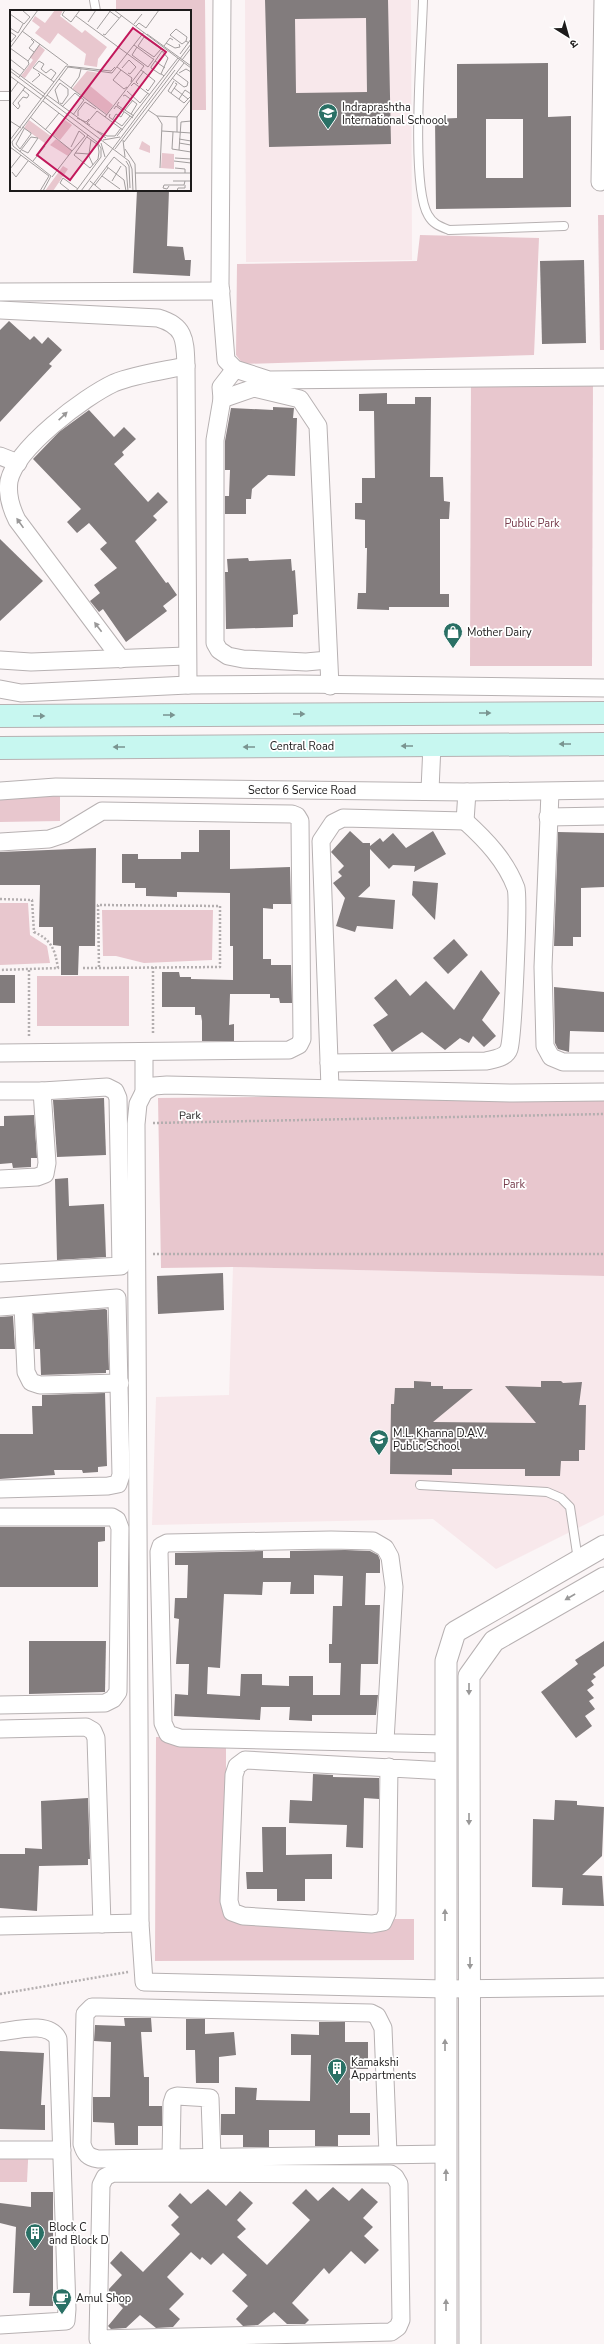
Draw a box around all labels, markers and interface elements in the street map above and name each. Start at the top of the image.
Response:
inset map [10,10,191,191]
north arrow [548,16,588,56]
text: उ [566,36,581,52]
place label: Indraprashtha International Schoool [342,100,448,128]
school or university icon: Indraprashtha International Schoool [317,102,339,130]
one-way arrow [58,411,68,421]
park label: Public Park [504,516,560,531]
one-way arrow [16,518,24,529]
shop icon: Mother Dairy [442,621,464,649]
one-way arrow [93,622,102,633]
place label: Mother Dairy [467,625,532,640]
one-way arrow [479,710,492,716]
one-way arrow [293,711,306,717]
one-way arrow [163,712,176,718]
one-way arrow [33,713,46,719]
street label: Central Road [270,739,334,754]
one-way arrow [558,741,571,747]
one-way arrow [243,743,255,750]
one-way arrow [400,743,413,749]
one-way arrow [112,744,125,750]
street label: Sector 6 Service Road [248,783,356,798]
street label: Park [179,1108,202,1123]
park label: Park [503,1177,525,1192]
place label: M.L. Khanna D.A.V. Public School [393,1426,487,1454]
school or university icon: M.L. Khanna D.A.V. Public School [368,1428,390,1456]
one-way arrow [564,1594,576,1601]
one-way arrow [466,1683,472,1696]
one-way arrow [466,1813,472,1826]
one-way arrow [442,1908,448,1921]
one-way arrow [467,1957,473,1970]
one-way arrow [442,2038,448,2051]
place label: Kamakshi Appartments [351,2055,416,2083]
building icon: Kamakshi Appartments [326,2057,348,2085]
one-way arrow [443,2168,449,2181]
place label: Block C and Block D [49,2220,109,2248]
building icon: Block C and Block D [24,2222,46,2250]
cafe icon: Amul Shop [51,2287,73,2315]
place label: Amul Shop [76,2291,131,2306]
one-way arrow [443,2298,449,2311]

